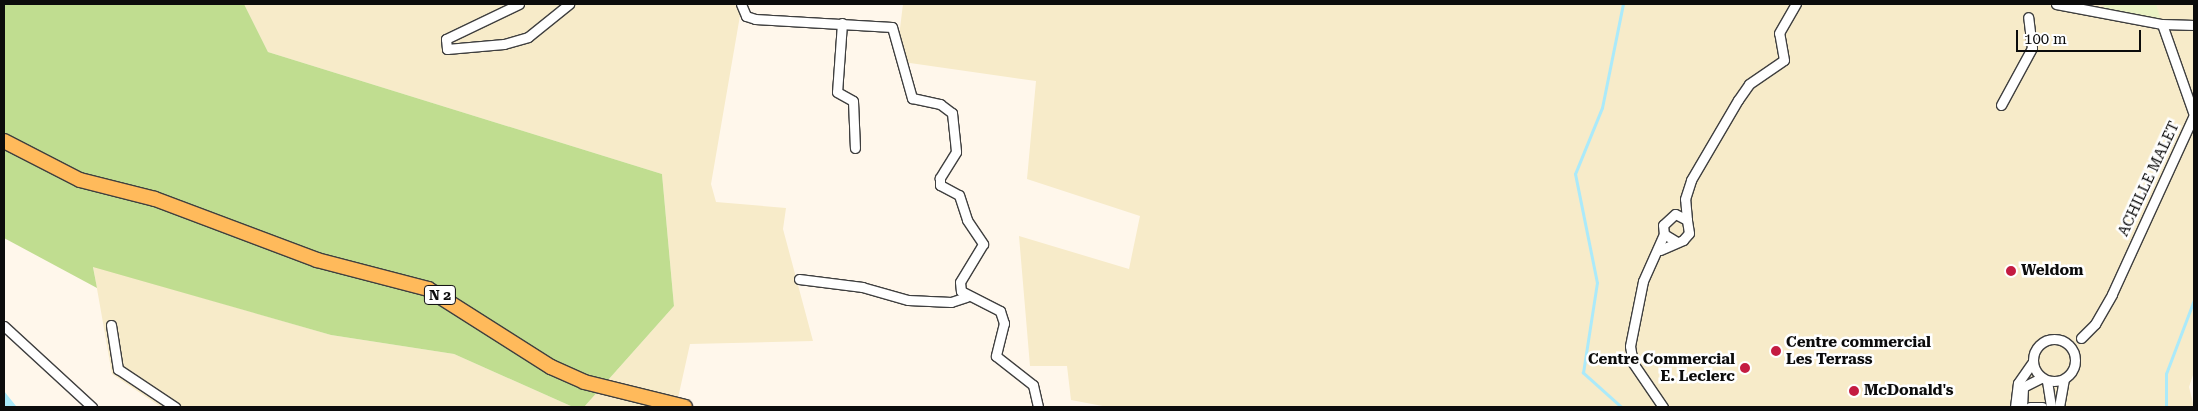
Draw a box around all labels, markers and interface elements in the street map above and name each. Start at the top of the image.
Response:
scale bar [2018,20,2143,52]
text: 100 m [2024,30,2067,48]
street label: ACHILLE MALET [2115,119,2183,239]
place label: Weldom [2021,262,2084,280]
marker: Weldom [2005,265,2017,277]
road number: N 2 [424,284,456,306]
place label: Centre commercial Les Terrass [1786,333,1931,368]
marker: Centre commercial Les Terrass [1770,345,1782,357]
place label: Centre Commercial E. Leclerc [1588,350,1735,385]
marker: Centre Commercial E. Leclerc [1739,362,1751,374]
place label: McDonald's [1864,382,1953,400]
marker: McDonald's [1848,385,1860,397]

